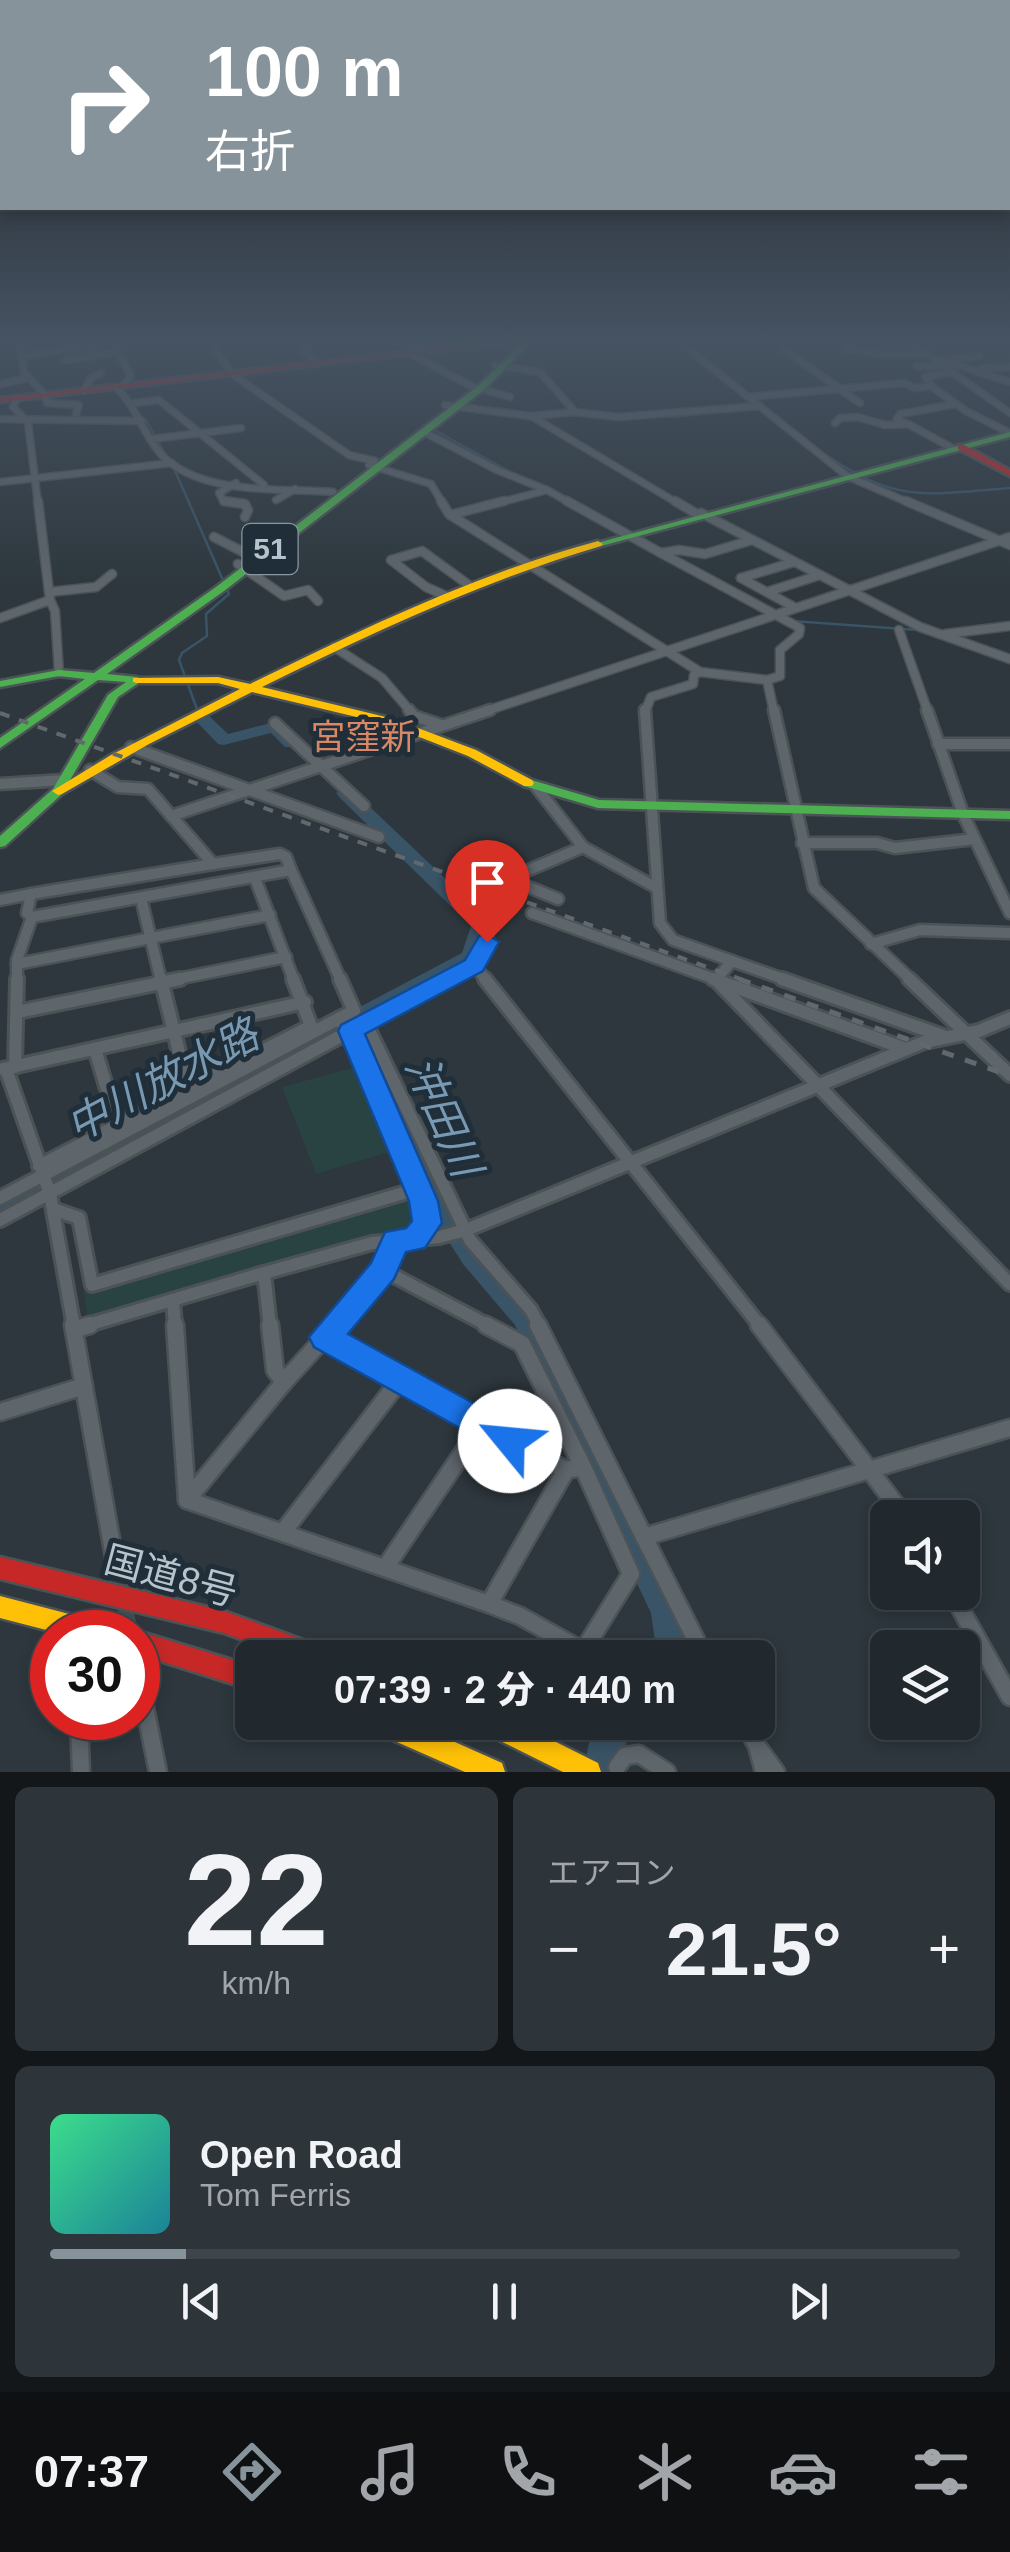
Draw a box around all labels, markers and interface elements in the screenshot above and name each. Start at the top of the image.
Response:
text: 100 m [205,33,403,111]
icon: right [40,40,170,170]
text: 右折 [205,126,295,177]
road number: 51 [242,524,298,574]
district label: 宮窪新 [310,717,416,756]
pin [445,840,530,943]
icon: arrive [460,855,515,910]
water label: 中川放水路 [58,1009,269,1150]
water label: 沖田川 [396,1049,492,1187]
position arrow [458,1389,562,1493]
map controls [870,1500,980,1740]
button: sound [870,1500,980,1610]
street label: 国道8号 [100,1538,242,1614]
speed limit sign: 30 [30,1610,160,1740]
button: layers [870,1630,980,1740]
text: 07:39 · 2 分 · 440 m [334,1669,676,1711]
text: 22 [184,1827,329,1973]
text: エアコン [548,1855,676,1891]
text: 21.5° [666,1907,842,1991]
text: − [548,1918,580,1980]
text: + [928,1918,960,1980]
text: km/h [222,1965,291,2001]
text: Open Road [200,2134,403,2176]
text: Tom Ferris [200,2177,351,2213]
icon: previous [174,2274,229,2329]
icon: pause [477,2274,532,2329]
icon: next [781,2274,836,2329]
icon: directions [217,2437,287,2507]
icon: music [355,2437,425,2507]
icon: phone [493,2437,563,2507]
icon: climate [630,2437,700,2507]
icon: car [768,2437,838,2507]
icon: filters [906,2437,976,2507]
text: 07:37 [34,2446,149,2497]

